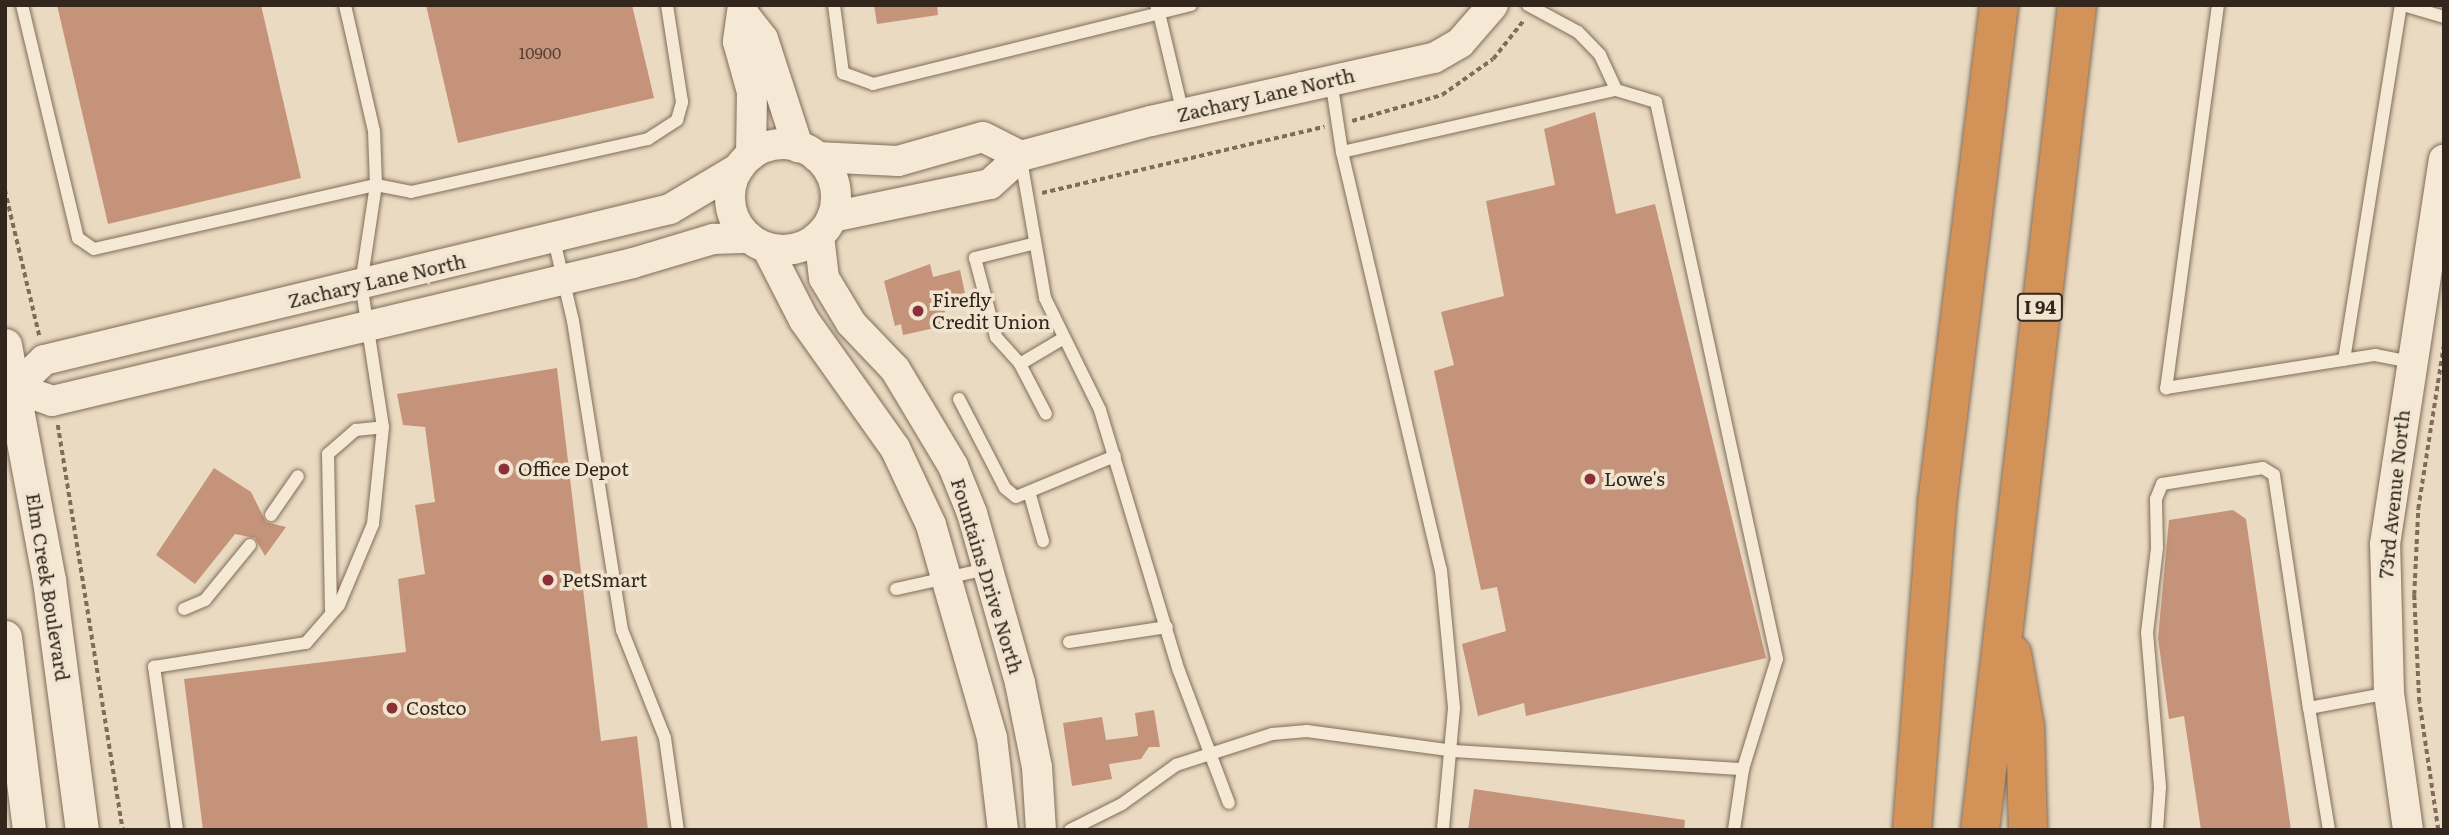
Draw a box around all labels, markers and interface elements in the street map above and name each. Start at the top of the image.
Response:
house number: 10900 [519,42,561,62]
street label: Zachary Lane North [1175,63,1357,127]
street label: Zachary Lane North [286,249,468,313]
place label: Firefly Credit Union [932,289,1050,333]
road number: I 94 [2016,292,2064,321]
marker: Firefly Credit Union [910,303,926,319]
street label: 73rd Avenue North [2374,408,2414,580]
place label: Office Depot [518,458,629,480]
marker: Office Depot [496,461,512,477]
place label: Lowe's [1604,468,1665,490]
marker: Lowe's [1582,471,1598,487]
street label: Fountains Drive North [946,475,1028,677]
street label: Elm Creek Boulevard [22,491,74,683]
place label: PetSmart [562,569,647,591]
marker: PetSmart [540,572,556,588]
place label: Costco [406,697,467,719]
marker: Costco [384,700,400,716]

